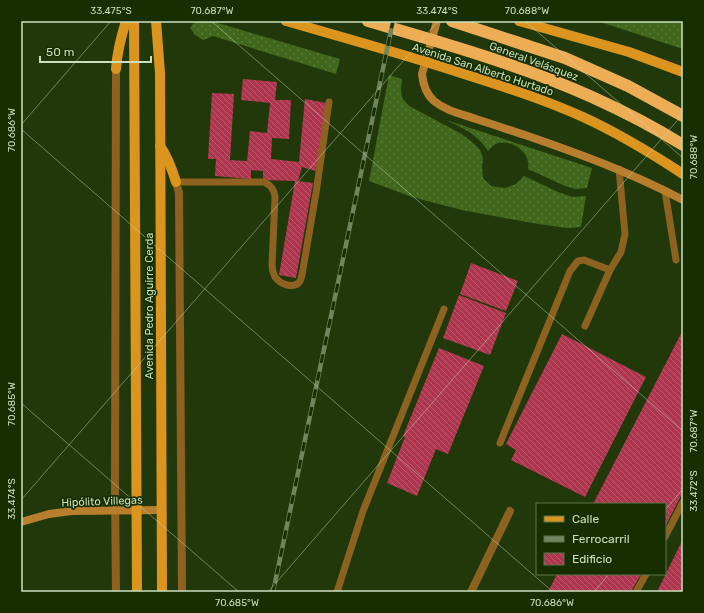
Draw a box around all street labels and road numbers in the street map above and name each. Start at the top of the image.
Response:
street label: General Velásquez [488,39,580,84]
street label: Avenida San Alberto Hurtado [411,40,555,98]
street label: Avenida Pedro Aguirre Cerda [143,233,156,379]
street label: Hipólito Villegas [61,494,143,509]

